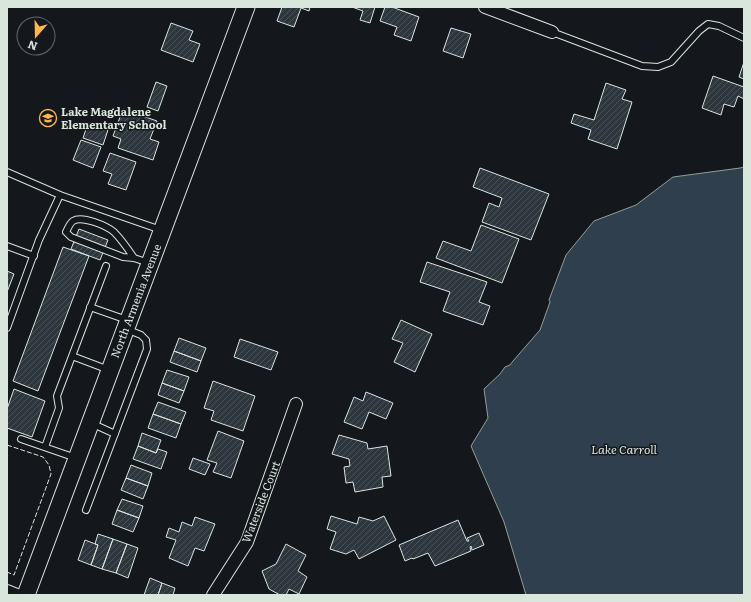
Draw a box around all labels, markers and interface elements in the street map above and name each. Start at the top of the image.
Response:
north arrow [16,16,56,56]
text: N [25,37,39,55]
place label: Lake Magdalene Elementary School [61,103,166,132]
school or university icon: Lake Magdalene Elementary School [38,108,58,128]
street label: North Armenia Avenue [106,241,164,360]
water label: Lake Carroll [591,440,658,458]
street label: Waterside Court [237,458,283,545]

